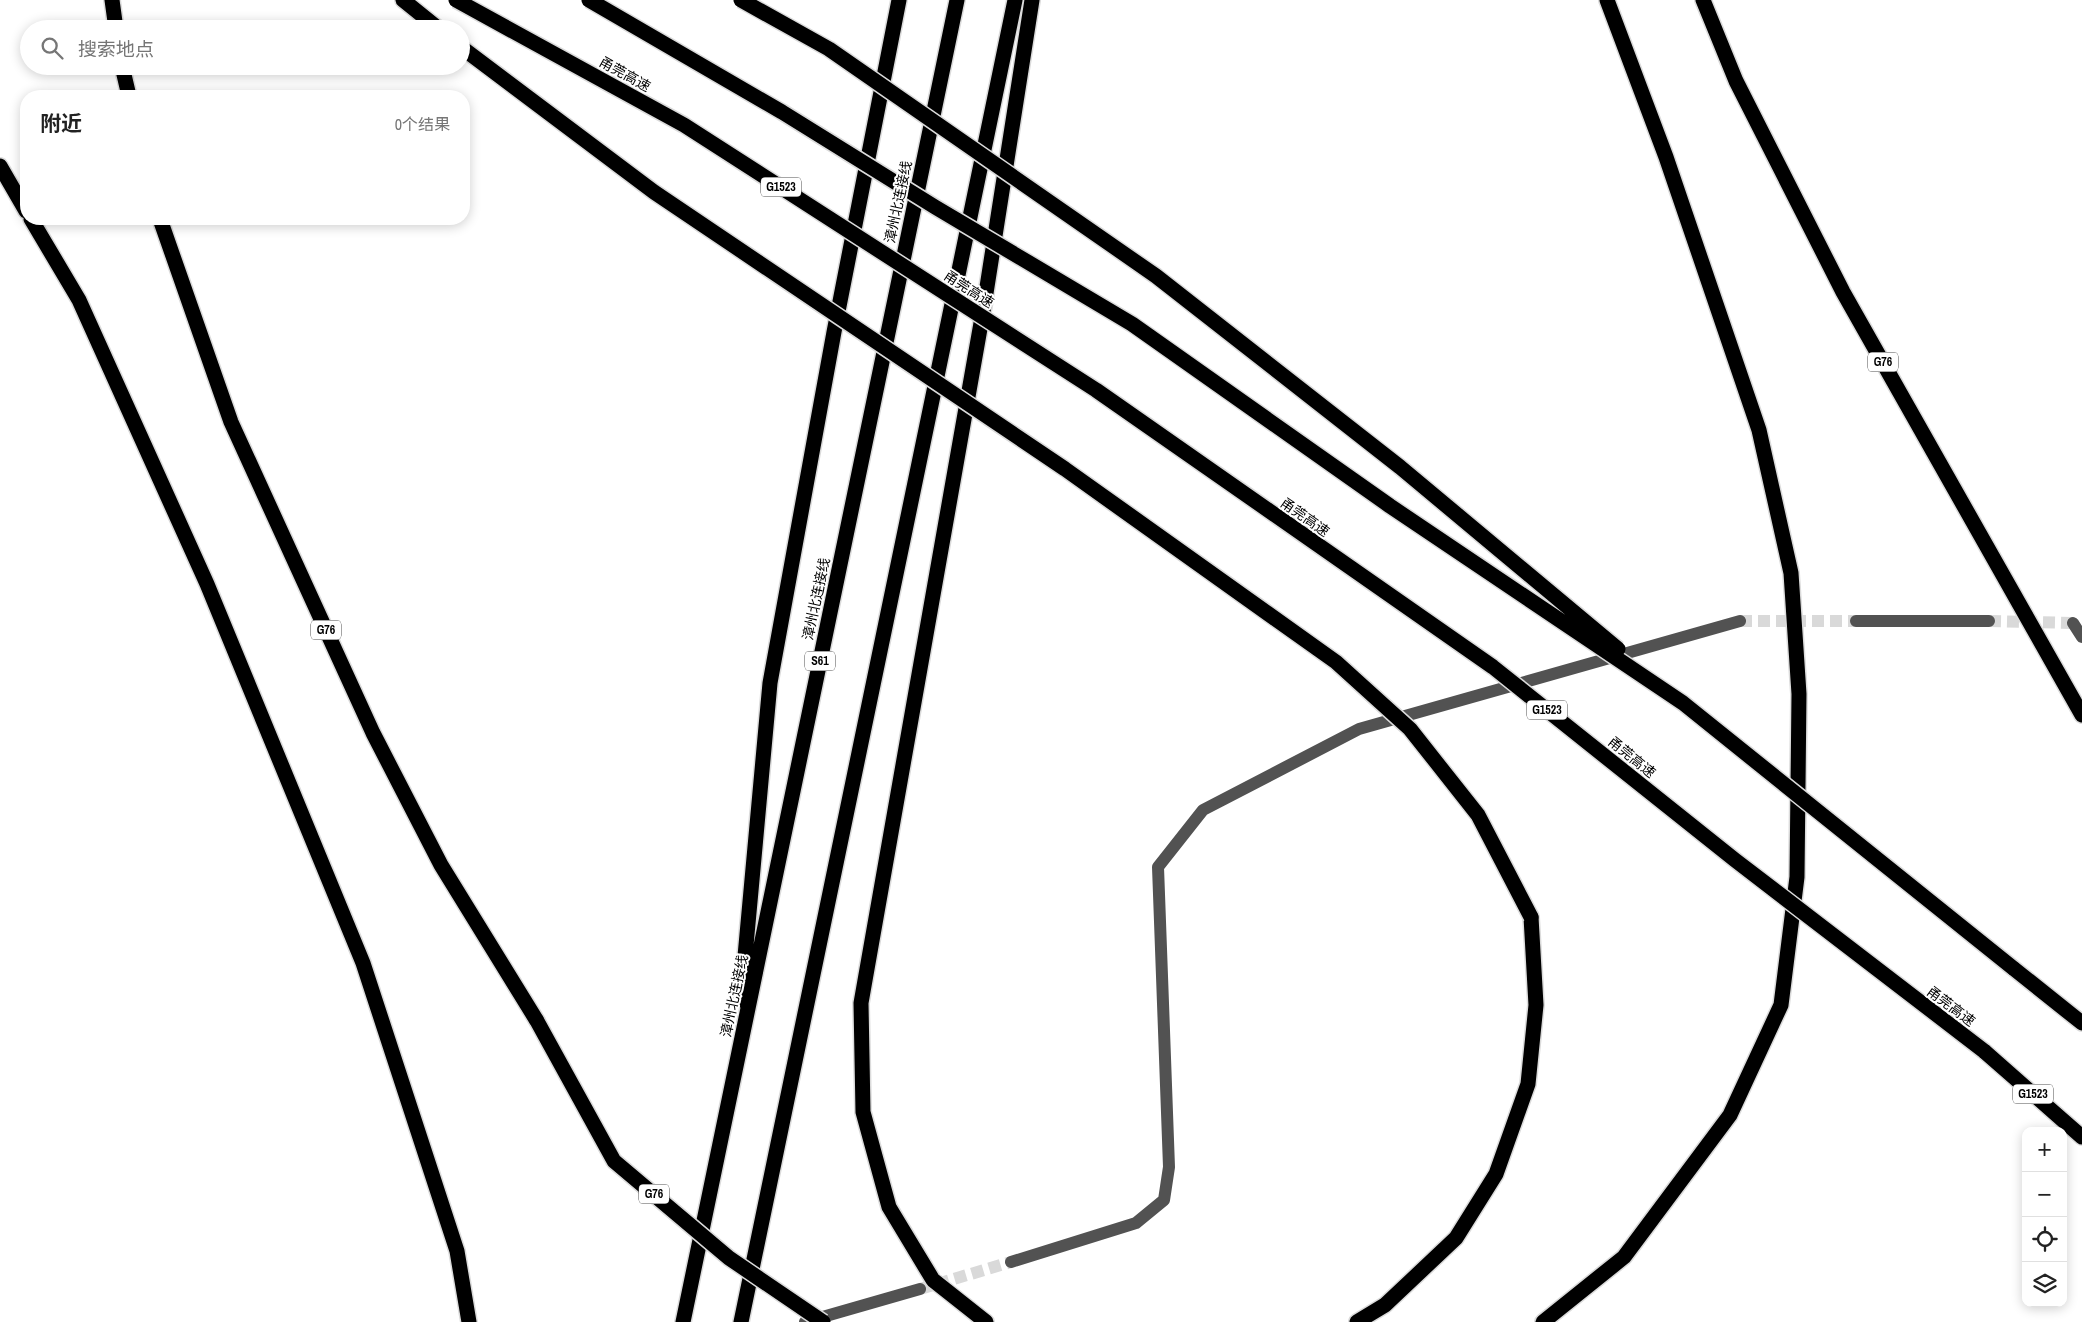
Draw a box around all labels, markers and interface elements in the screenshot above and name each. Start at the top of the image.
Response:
search box [20,20,470,75]
icon: search [38,34,66,62]
text: 搜索地点 [78,36,154,62]
street label: 甬莞高速 [596,53,654,95]
text: 附近 [40,109,82,138]
text: 0个结果 [395,113,450,135]
street label: 漳州北连接线 [880,159,916,245]
road number: G1523 [761,178,801,196]
street label: 甬莞高速 [941,266,997,312]
road number: G76 [1868,352,1898,372]
street label: 甬莞高速 [1277,494,1333,540]
street label: 漳州北连接线 [798,556,834,642]
road number: G76 [311,620,341,640]
road number: S61 [805,651,835,670]
road number: G1523 [1527,700,1567,720]
street label: 甬莞高速 [1605,732,1659,782]
street label: 漳州北连接线 [716,953,752,1039]
street label: 甬莞高速 [1923,982,1979,1030]
road number: G1523 [2013,1084,2053,1104]
map controls [2022,1127,2067,1307]
button: + [2022,1127,2067,1172]
button: − [2022,1172,2067,1217]
road number: G76 [639,1184,669,1204]
button: locate [2022,1217,2067,1262]
button: layers [2022,1262,2067,1307]

